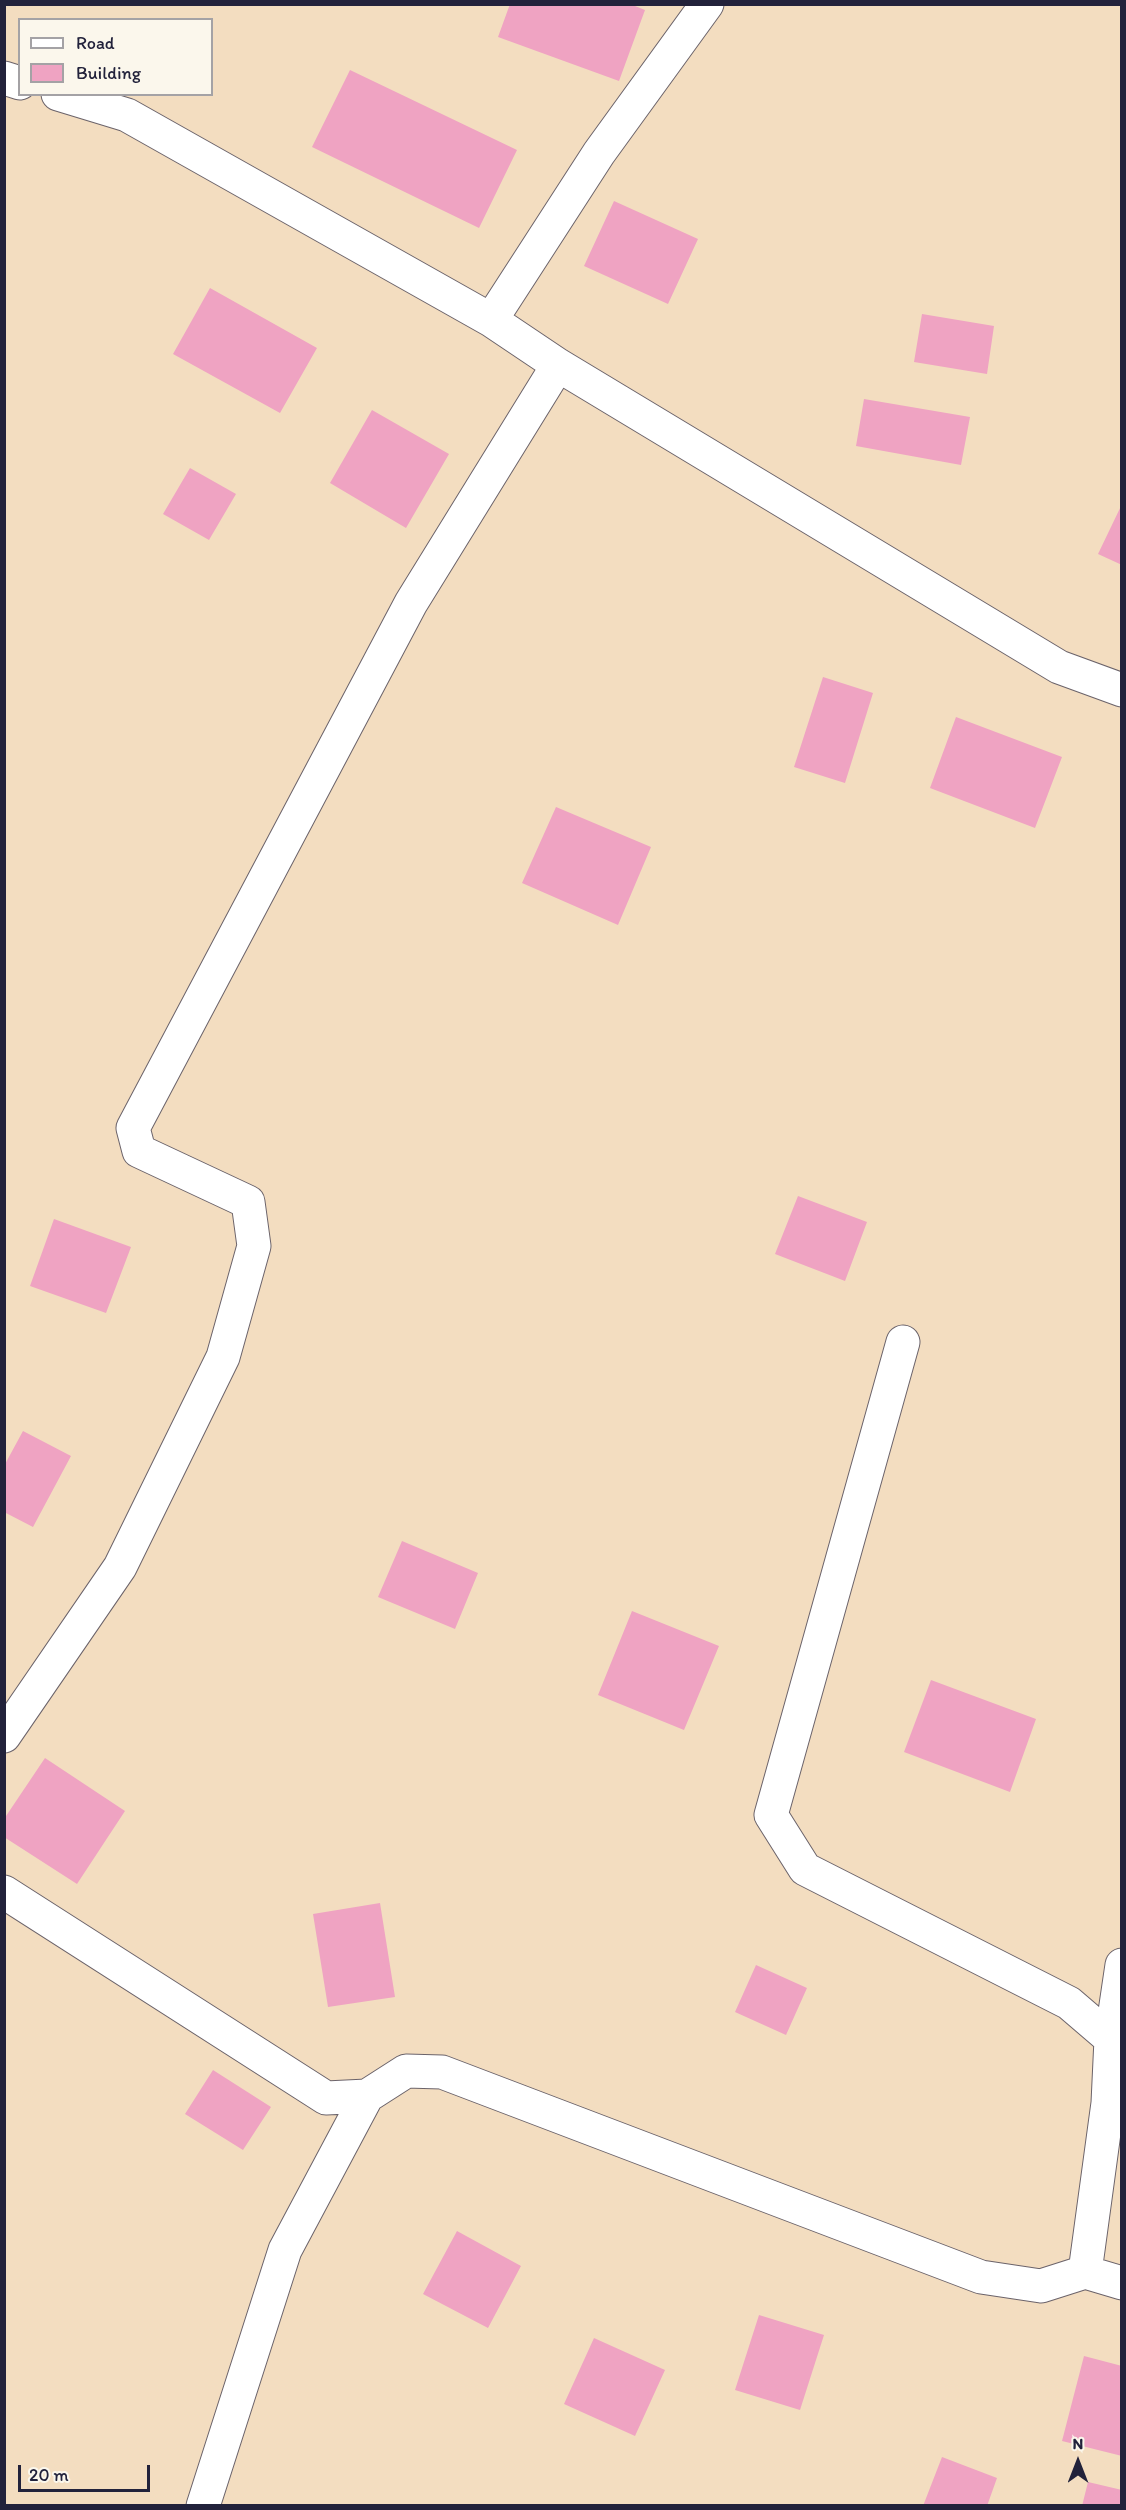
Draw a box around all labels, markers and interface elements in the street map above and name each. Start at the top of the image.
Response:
legend [18,18,213,96]
text: Road [76,32,115,54]
text: Building [76,62,141,84]
north arrow [1048,2432,1108,2492]
text: N [1073,2434,1083,2453]
scale bar [21,2453,153,2491]
text: 20 m [29,2464,69,2486]

